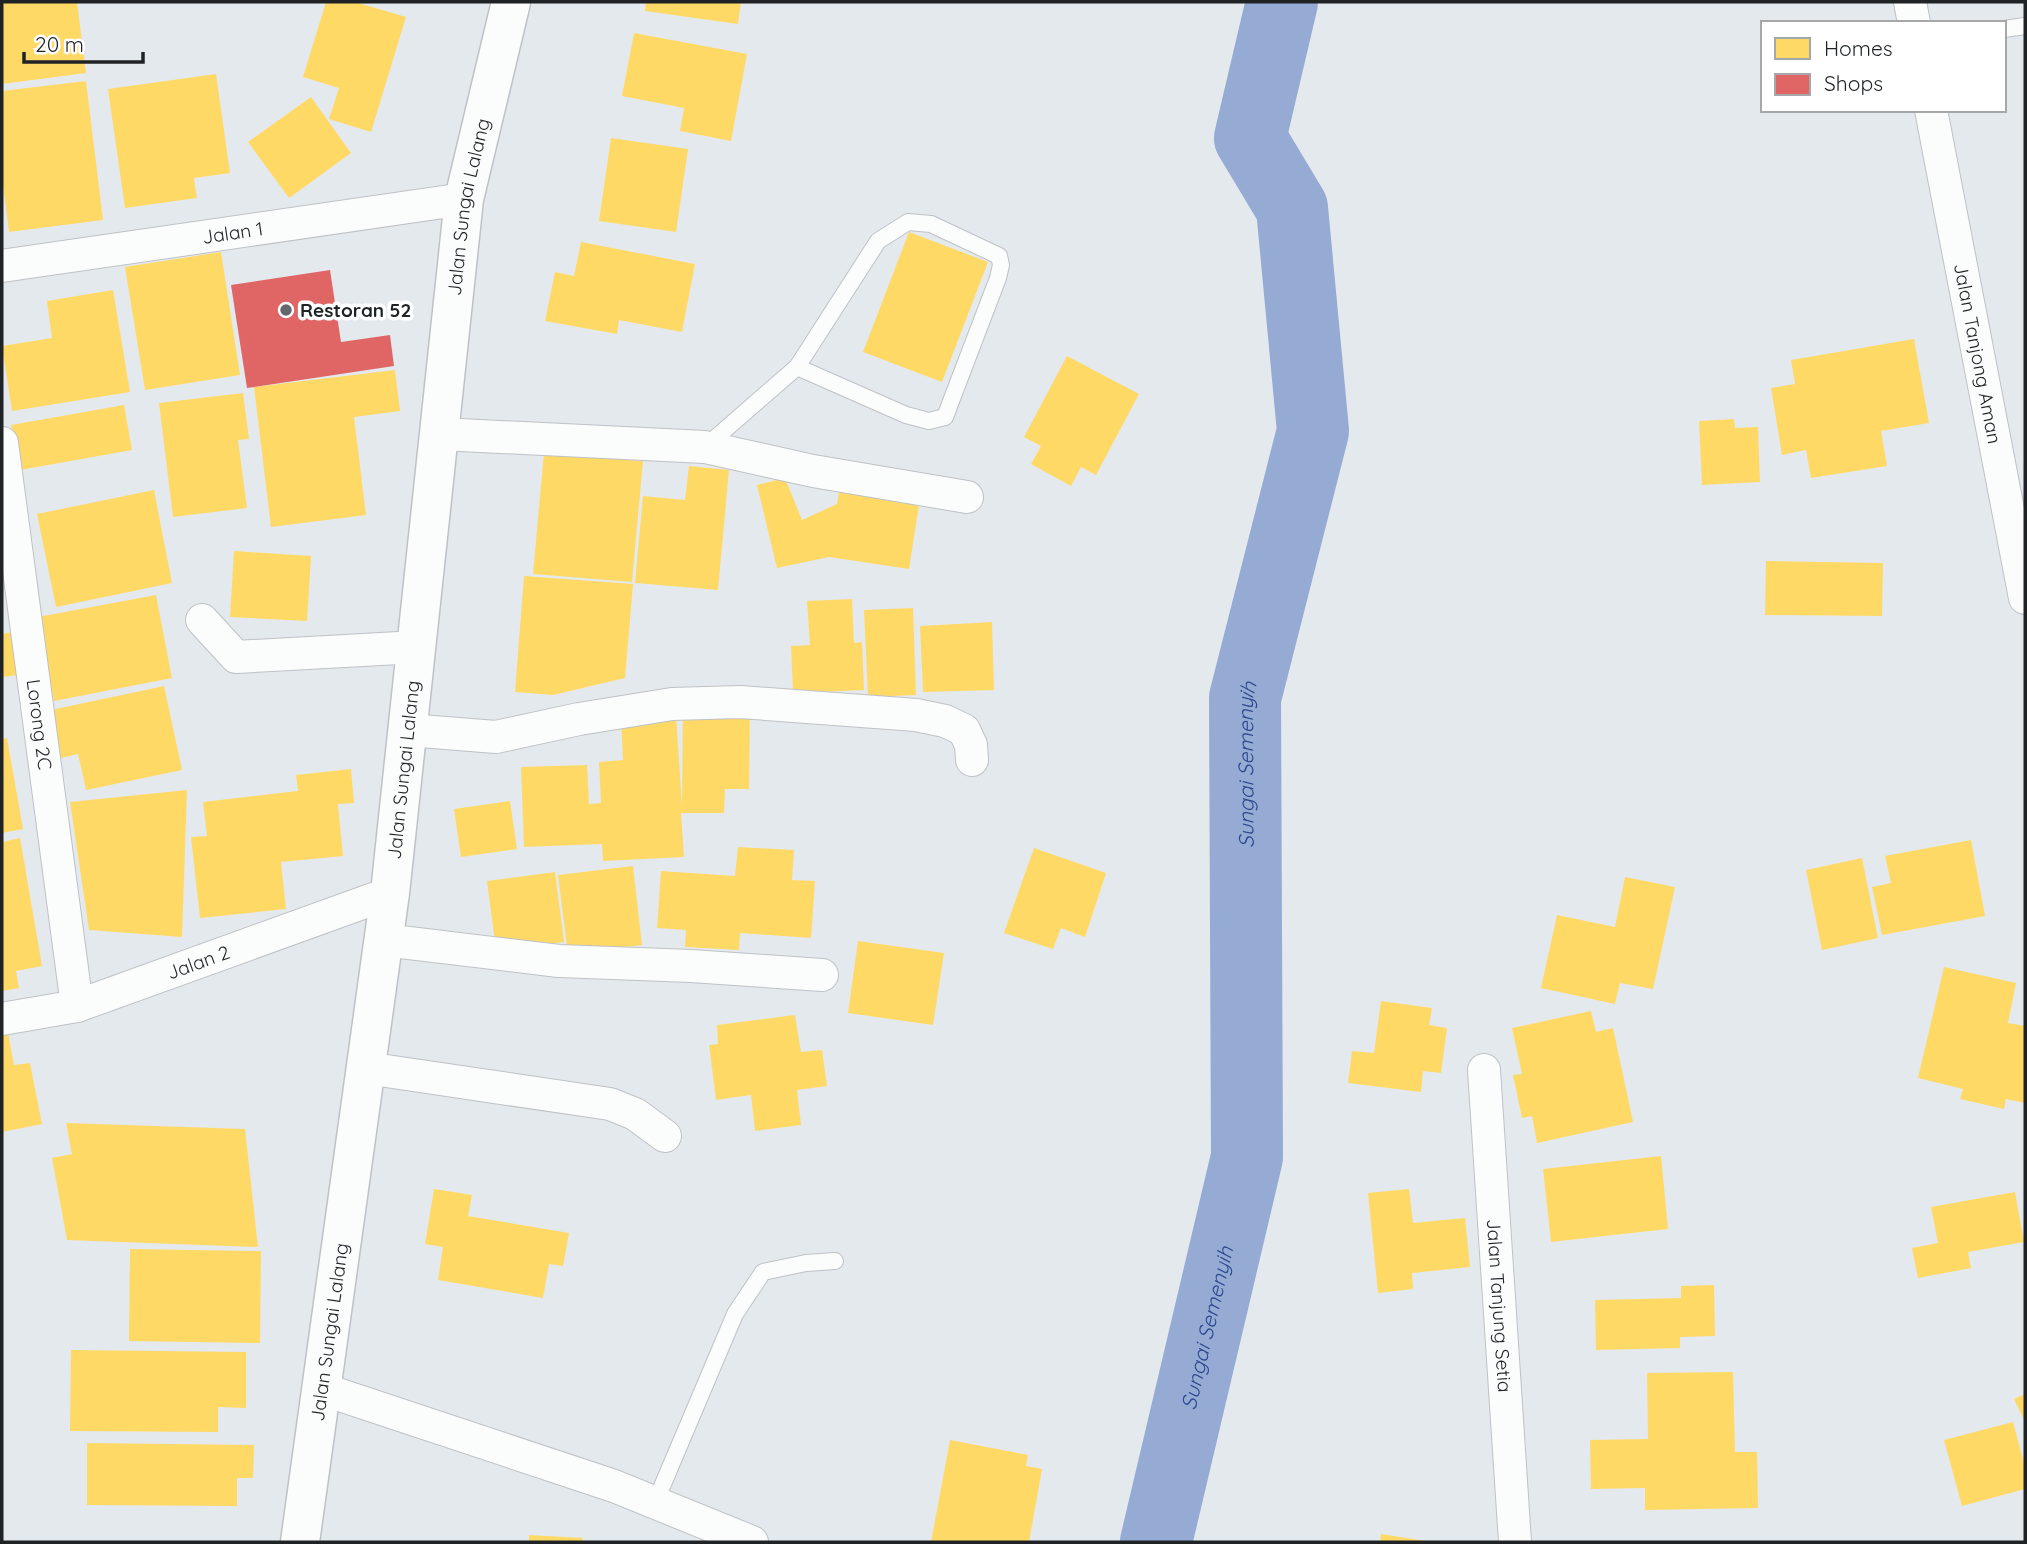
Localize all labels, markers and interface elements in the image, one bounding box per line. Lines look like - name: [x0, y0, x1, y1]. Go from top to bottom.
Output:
- scale bar: [24, 21, 144, 65]
- legend: [1761, 21, 2006, 112]
- text: 20 m: [35, 31, 84, 57]
- text: Homes: [1824, 35, 1893, 61]
- text: Shops: [1824, 70, 1883, 96]
- street label: Jalan Sungai Lalang: [442, 116, 495, 297]
- street label: Jalan 1: [200, 216, 265, 249]
- street label: Jalan Tanjong Aman: [1949, 261, 2007, 446]
- place label: Restoran 52: [300, 298, 411, 322]
- marker: Restoran 52: [278, 302, 294, 318]
- water label: Sungai Semenyih: [1232, 677, 1262, 848]
- street label: Lorong 2C: [22, 678, 57, 771]
- street label: Jalan Sungai Lalang: [382, 679, 425, 861]
- street label: Jalan 2: [164, 940, 233, 985]
- street label: Jalan Tanjung Setia: [1482, 1218, 1517, 1393]
- street label: Jalan Sungai Lalang: [305, 1241, 353, 1423]
- water label: Sungai Semenyih: [1175, 1243, 1239, 1412]

